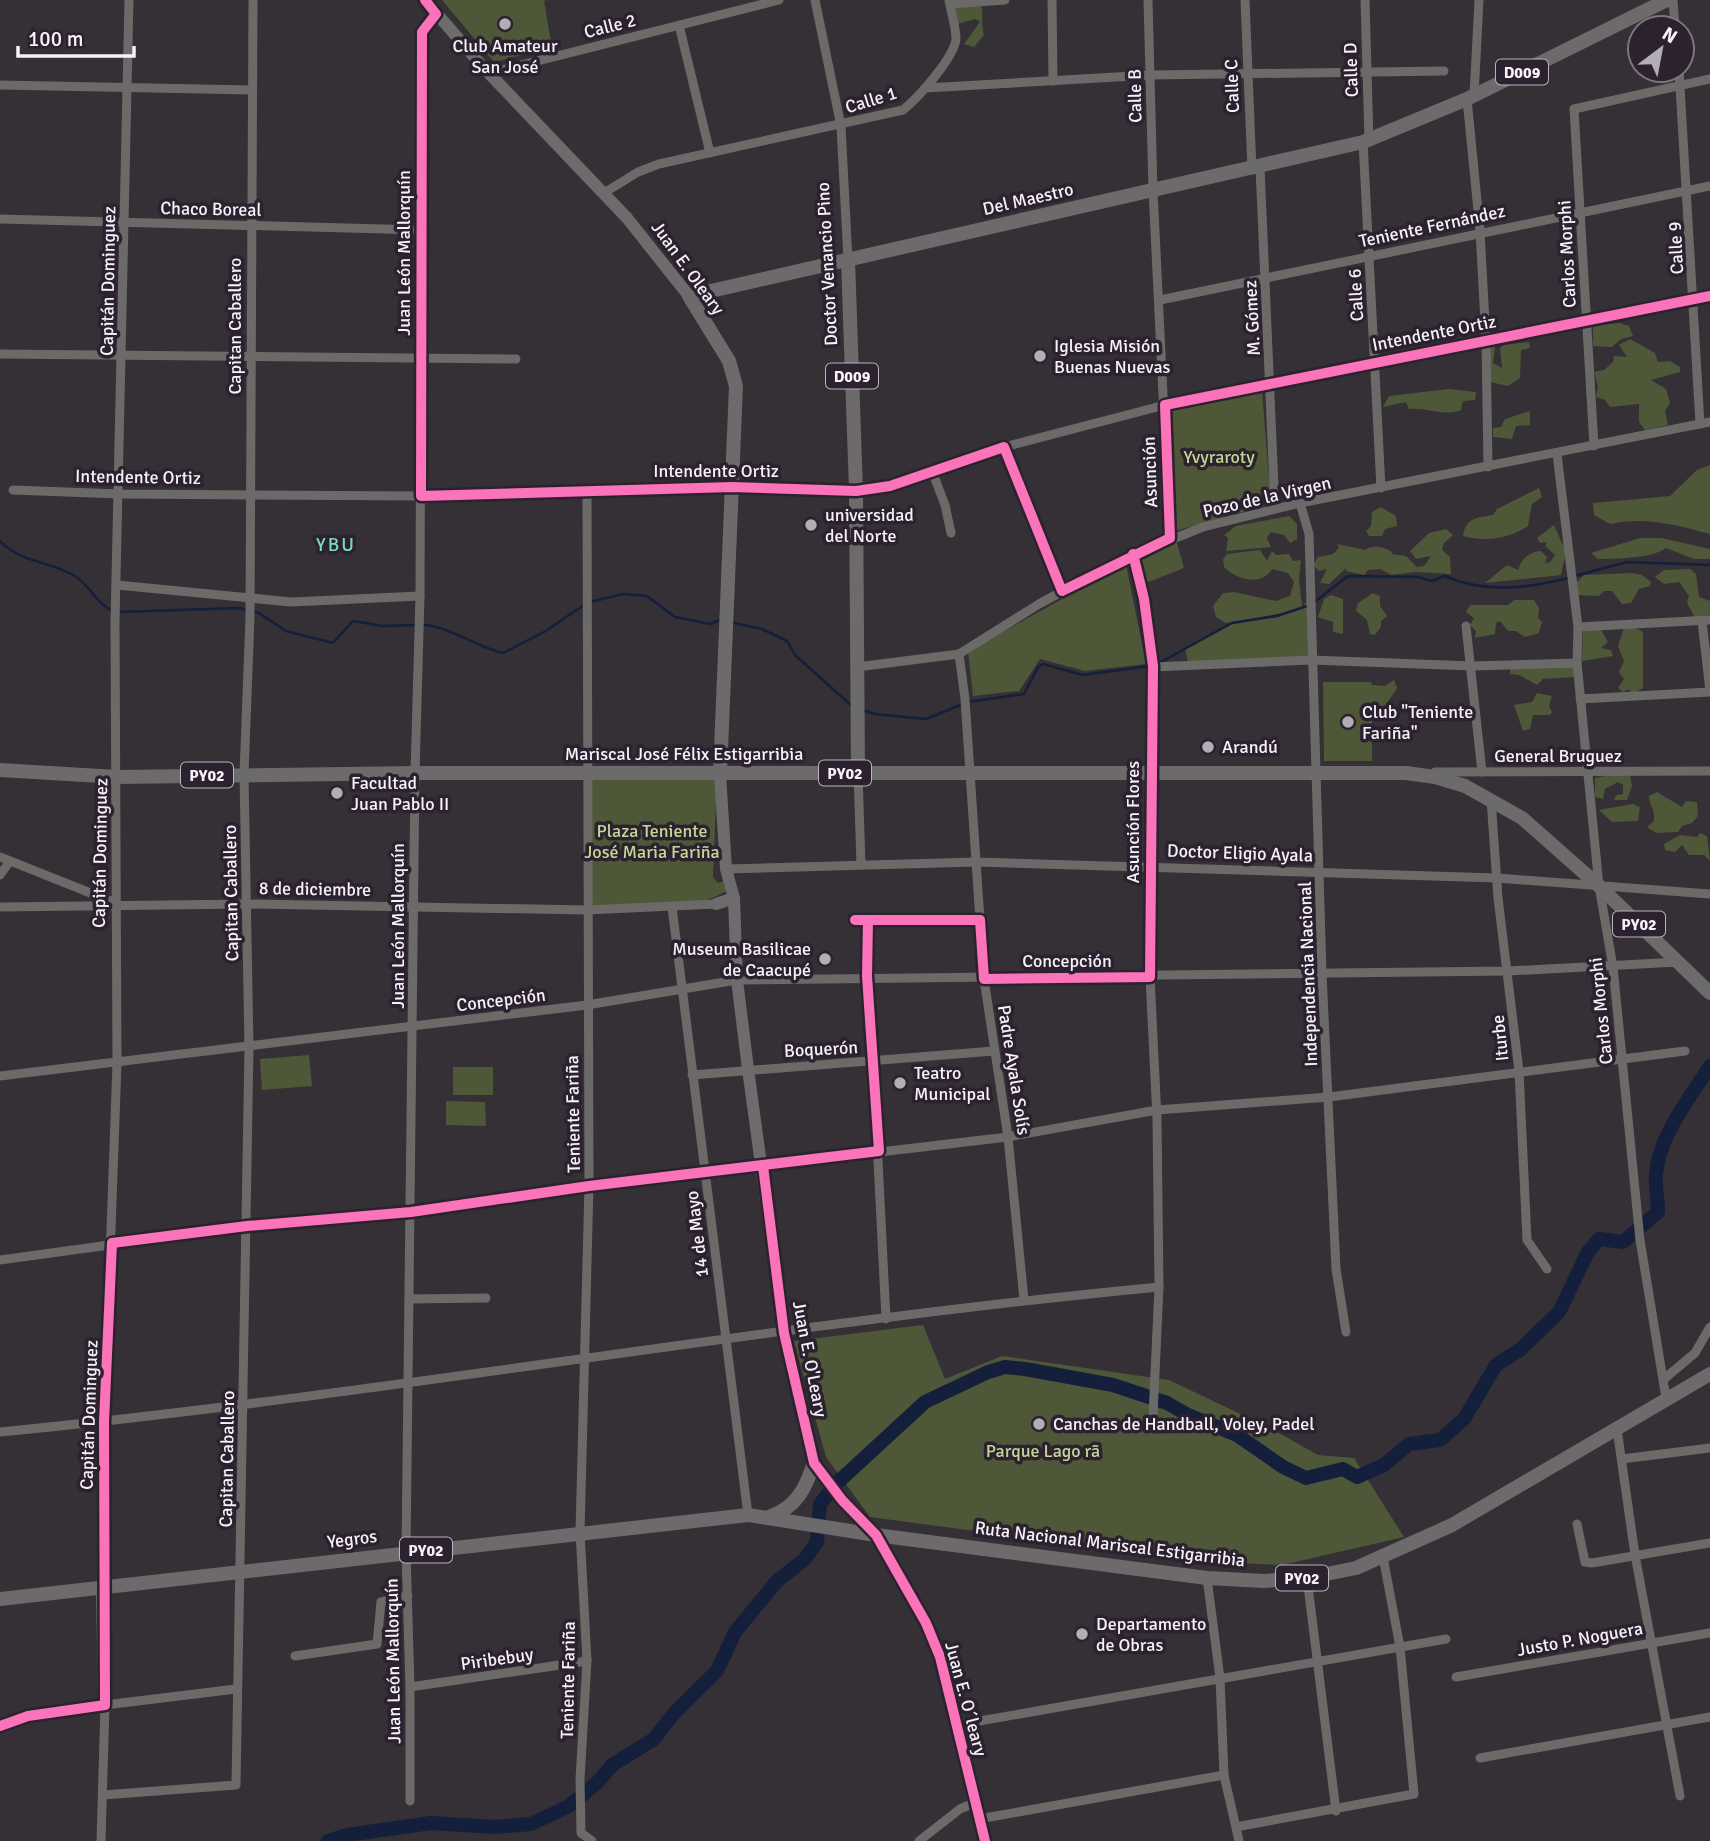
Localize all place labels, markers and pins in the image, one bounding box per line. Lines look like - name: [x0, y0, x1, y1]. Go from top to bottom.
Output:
- marker: Club Amateur San José: [497, 16, 513, 32]
- place label: Club Amateur San José: [452, 35, 558, 78]
- place label: Iglesia Misión Buenas Nuevas: [1054, 335, 1171, 378]
- marker: Iglesia Misión Buenas Nuevas: [1032, 348, 1048, 364]
- place label: universidad del Norte: [825, 504, 914, 547]
- marker: universidad del Norte: [803, 517, 819, 533]
- place label: Club "Teniente Fariña": [1362, 701, 1473, 744]
- marker: Club "Teniente Fariña": [1340, 714, 1356, 730]
- place label: Arandú: [1222, 736, 1278, 758]
- marker: Arandú: [1200, 739, 1216, 755]
- place label: Facultad Juan Pablo II: [351, 772, 449, 815]
- marker: Facultad Juan Pablo II: [329, 785, 345, 801]
- place label: Museum Basilicae de Caacupé: [672, 938, 811, 981]
- marker: Museum Basilicae de Caacupé: [817, 951, 833, 967]
- place label: Teatro Municipal: [914, 1062, 991, 1105]
- marker: Teatro Municipal: [892, 1075, 908, 1091]
- place label: Canchas de Handball, Voley, Padel: [1053, 1413, 1314, 1435]
- marker: Canchas de Handball, Voley, Padel: [1031, 1416, 1047, 1432]
- place label: Departamento de Obras: [1096, 1613, 1206, 1656]
- marker: Departamento de Obras: [1074, 1626, 1090, 1642]

